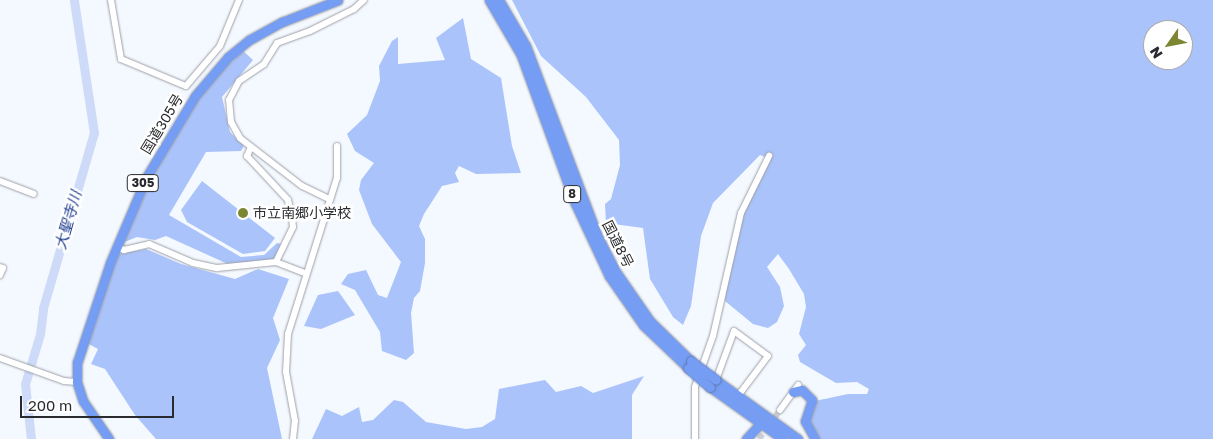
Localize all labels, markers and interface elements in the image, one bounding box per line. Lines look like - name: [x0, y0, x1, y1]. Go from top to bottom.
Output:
- north arrow: [1143, 20, 1193, 70]
- text: N: [1146, 44, 1166, 62]
- street label: 国道305号: [138, 91, 186, 157]
- road number: 305: [127, 174, 159, 192]
- road number: 8: [562, 184, 582, 203]
- water label: 大聖寺川: [51, 189, 85, 251]
- place label: 市立南郷小学校: [253, 205, 351, 221]
- marker: 市立南郷小学校: [237, 207, 249, 219]
- street label: 国道8号: [599, 218, 637, 270]
- scale bar: [22, 386, 176, 418]
- text: 200 m: [28, 396, 72, 414]

